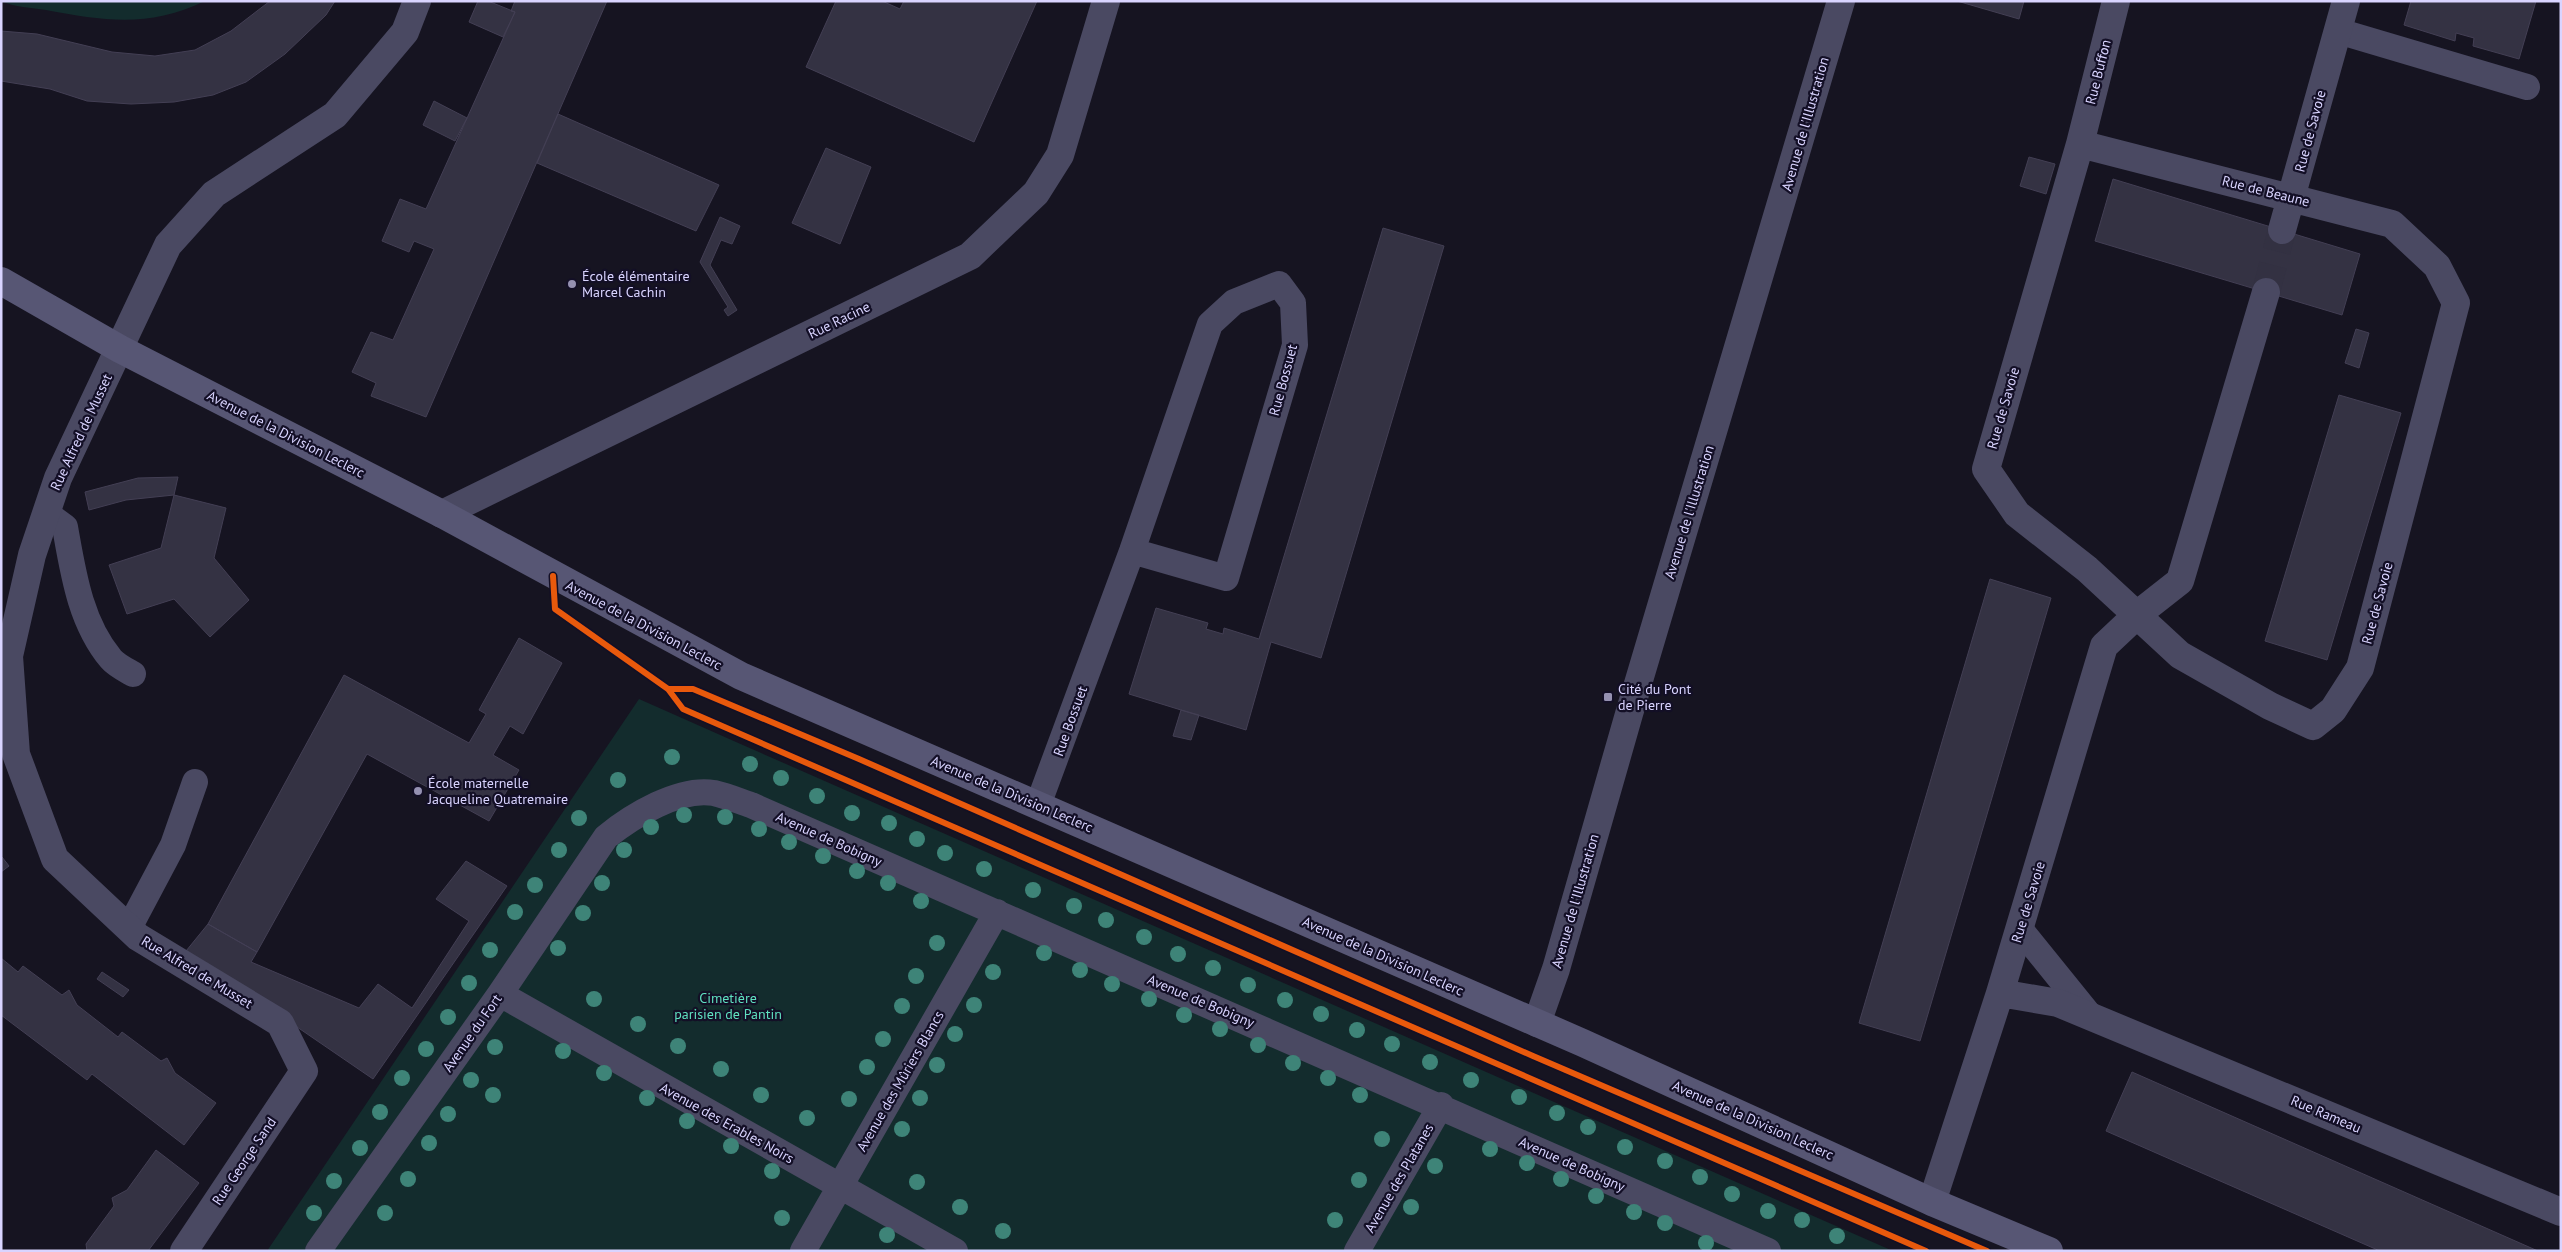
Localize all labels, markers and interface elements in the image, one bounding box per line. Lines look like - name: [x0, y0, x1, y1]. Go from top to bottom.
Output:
- street label: Rue Buffon: [2081, 38, 2115, 106]
- street label: Avenue de l'Illustration: [1777, 55, 1833, 193]
- street label: Rue de Savoie: [2290, 88, 2330, 174]
- street label: Rue de Beaune: [2220, 171, 2312, 211]
- place label: École élémentaire Marcel Cachin: [582, 267, 690, 301]
- marker: École élémentaire Marcel Cachin: [566, 278, 578, 290]
- street label: Rue Racine: [805, 297, 873, 343]
- street label: Rue Bossuet: [1265, 342, 1301, 418]
- street label: Rue de Savoie: [1983, 365, 2023, 451]
- street label: Rue Alfred de Musset: [46, 371, 116, 493]
- street label: Avenue de la Division Leclerc: [204, 386, 368, 482]
- street label: Avenue de l'Illustration: [1660, 443, 1718, 581]
- street label: Rue de Savoie: [2357, 560, 2397, 646]
- street label: Avenue de la Division Leclerc: [563, 576, 725, 674]
- place label: Cité du Pont de Pierre: [1618, 680, 1691, 714]
- street label: Rue Bossuet: [1049, 683, 1091, 759]
- marker: Cité du Pont de Pierre: [1602, 691, 1614, 703]
- street label: Avenue de la Division Leclerc: [928, 752, 1096, 836]
- place label: École maternelle Jacqueline Quatremaire: [427, 774, 568, 808]
- marker: École maternelle Jacqueline Quatremaire: [412, 785, 424, 797]
- street label: Avenue de Bobigny: [773, 807, 885, 871]
- street label: Avenue de l'Illustration: [1547, 832, 1603, 970]
- street label: Rue de Savoie: [2007, 859, 2049, 945]
- street label: Avenue de la Division Leclerc: [1300, 912, 1466, 1000]
- street label: Rue Alfred de Musset: [138, 932, 256, 1012]
- street label: Avenue de Bobigny: [1145, 970, 1258, 1032]
- park label: Cimetière parisien de Pantin: [674, 989, 782, 1023]
- street label: Avenue du Fort: [439, 990, 506, 1075]
- street label: Avenue des Mûriers Blancs: [852, 1007, 948, 1155]
- street label: Avenue de la Division Leclerc: [1670, 1076, 1836, 1164]
- street label: Avenue des Erables Noirs: [657, 1079, 797, 1167]
- street label: Rue Rameau: [2288, 1091, 2364, 1137]
- street label: Rue George Sand: [208, 1114, 280, 1208]
- street label: Avenue des Platanes: [1360, 1120, 1438, 1236]
- street label: Avenue de Bobigny: [1516, 1132, 1628, 1196]

